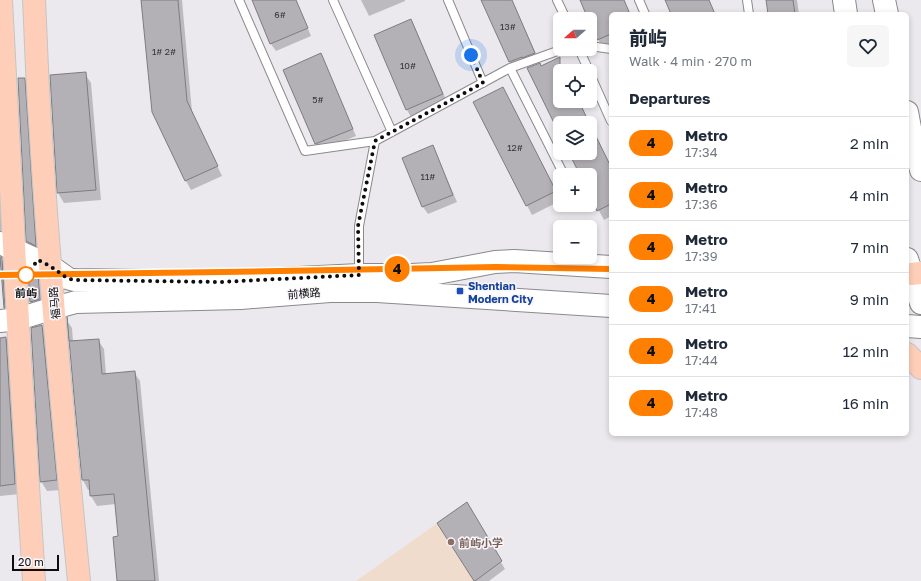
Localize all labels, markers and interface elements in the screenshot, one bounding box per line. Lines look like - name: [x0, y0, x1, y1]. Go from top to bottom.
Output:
- house number: 6#: [274, 9, 286, 20]
- north arrow: [553, 12, 597, 56]
- map controls: [553, 12, 597, 264]
- house number: 13#: [500, 21, 516, 32]
- button: heart: [847, 25, 889, 67]
- text: 前屿: [629, 26, 667, 49]
- your location: [461, 45, 481, 65]
- house number: 1# 2#: [152, 46, 176, 57]
- text: Walk · 4 min · 270 m: [629, 53, 752, 69]
- house number: 10#: [400, 60, 416, 71]
- button: locate: [553, 64, 597, 108]
- text: Departures: [629, 89, 710, 107]
- house number: 5#: [312, 94, 324, 105]
- button: layers: [553, 116, 597, 160]
- text: Metro: [685, 126, 728, 144]
- text: 4: [647, 134, 655, 151]
- text: 2 min: [850, 134, 889, 152]
- house number: 12#: [507, 142, 523, 153]
- text: 17:34: [685, 144, 718, 160]
- button: +: [553, 168, 597, 212]
- house number: 11#: [421, 171, 435, 182]
- text: Metro: [685, 178, 728, 196]
- text: 4: [647, 186, 655, 203]
- text: 4 min: [850, 186, 889, 204]
- text: 17:36: [685, 196, 718, 212]
- button: −: [553, 220, 597, 264]
- text: Metro: [685, 230, 728, 248]
- text: 4: [647, 238, 655, 255]
- text: 7 min: [851, 238, 889, 256]
- text: 17:39: [685, 248, 718, 264]
- line badge: 4: [384, 256, 410, 282]
- text: 4: [393, 260, 401, 277]
- marker: 前屿: [17, 266, 35, 284]
- place label: Shentian Modern City: [468, 279, 534, 305]
- text: Metro: [685, 282, 728, 300]
- street label: 前横路: [287, 285, 321, 301]
- place label: 前屿: [15, 286, 37, 299]
- street label: 福马路: [46, 286, 62, 320]
- marker: Shentian Modern City: [455, 286, 465, 296]
- text: 4: [647, 290, 655, 307]
- text: 9 min: [850, 290, 889, 308]
- text: 17:41: [685, 300, 716, 316]
- text: Metro: [685, 334, 728, 352]
- text: 4: [647, 342, 655, 359]
- text: 12 min: [843, 342, 889, 360]
- text: 17:44: [685, 352, 718, 368]
- text: Metro: [685, 386, 728, 404]
- text: 4: [647, 394, 655, 411]
- text: 16 min: [842, 394, 889, 412]
- text: 17:48: [685, 404, 718, 420]
- place label: 前屿小学: [459, 536, 503, 549]
- marker: 前屿小学: [446, 537, 456, 547]
- scale bar: [12, 553, 59, 572]
- text: 20 m: [18, 555, 44, 568]

